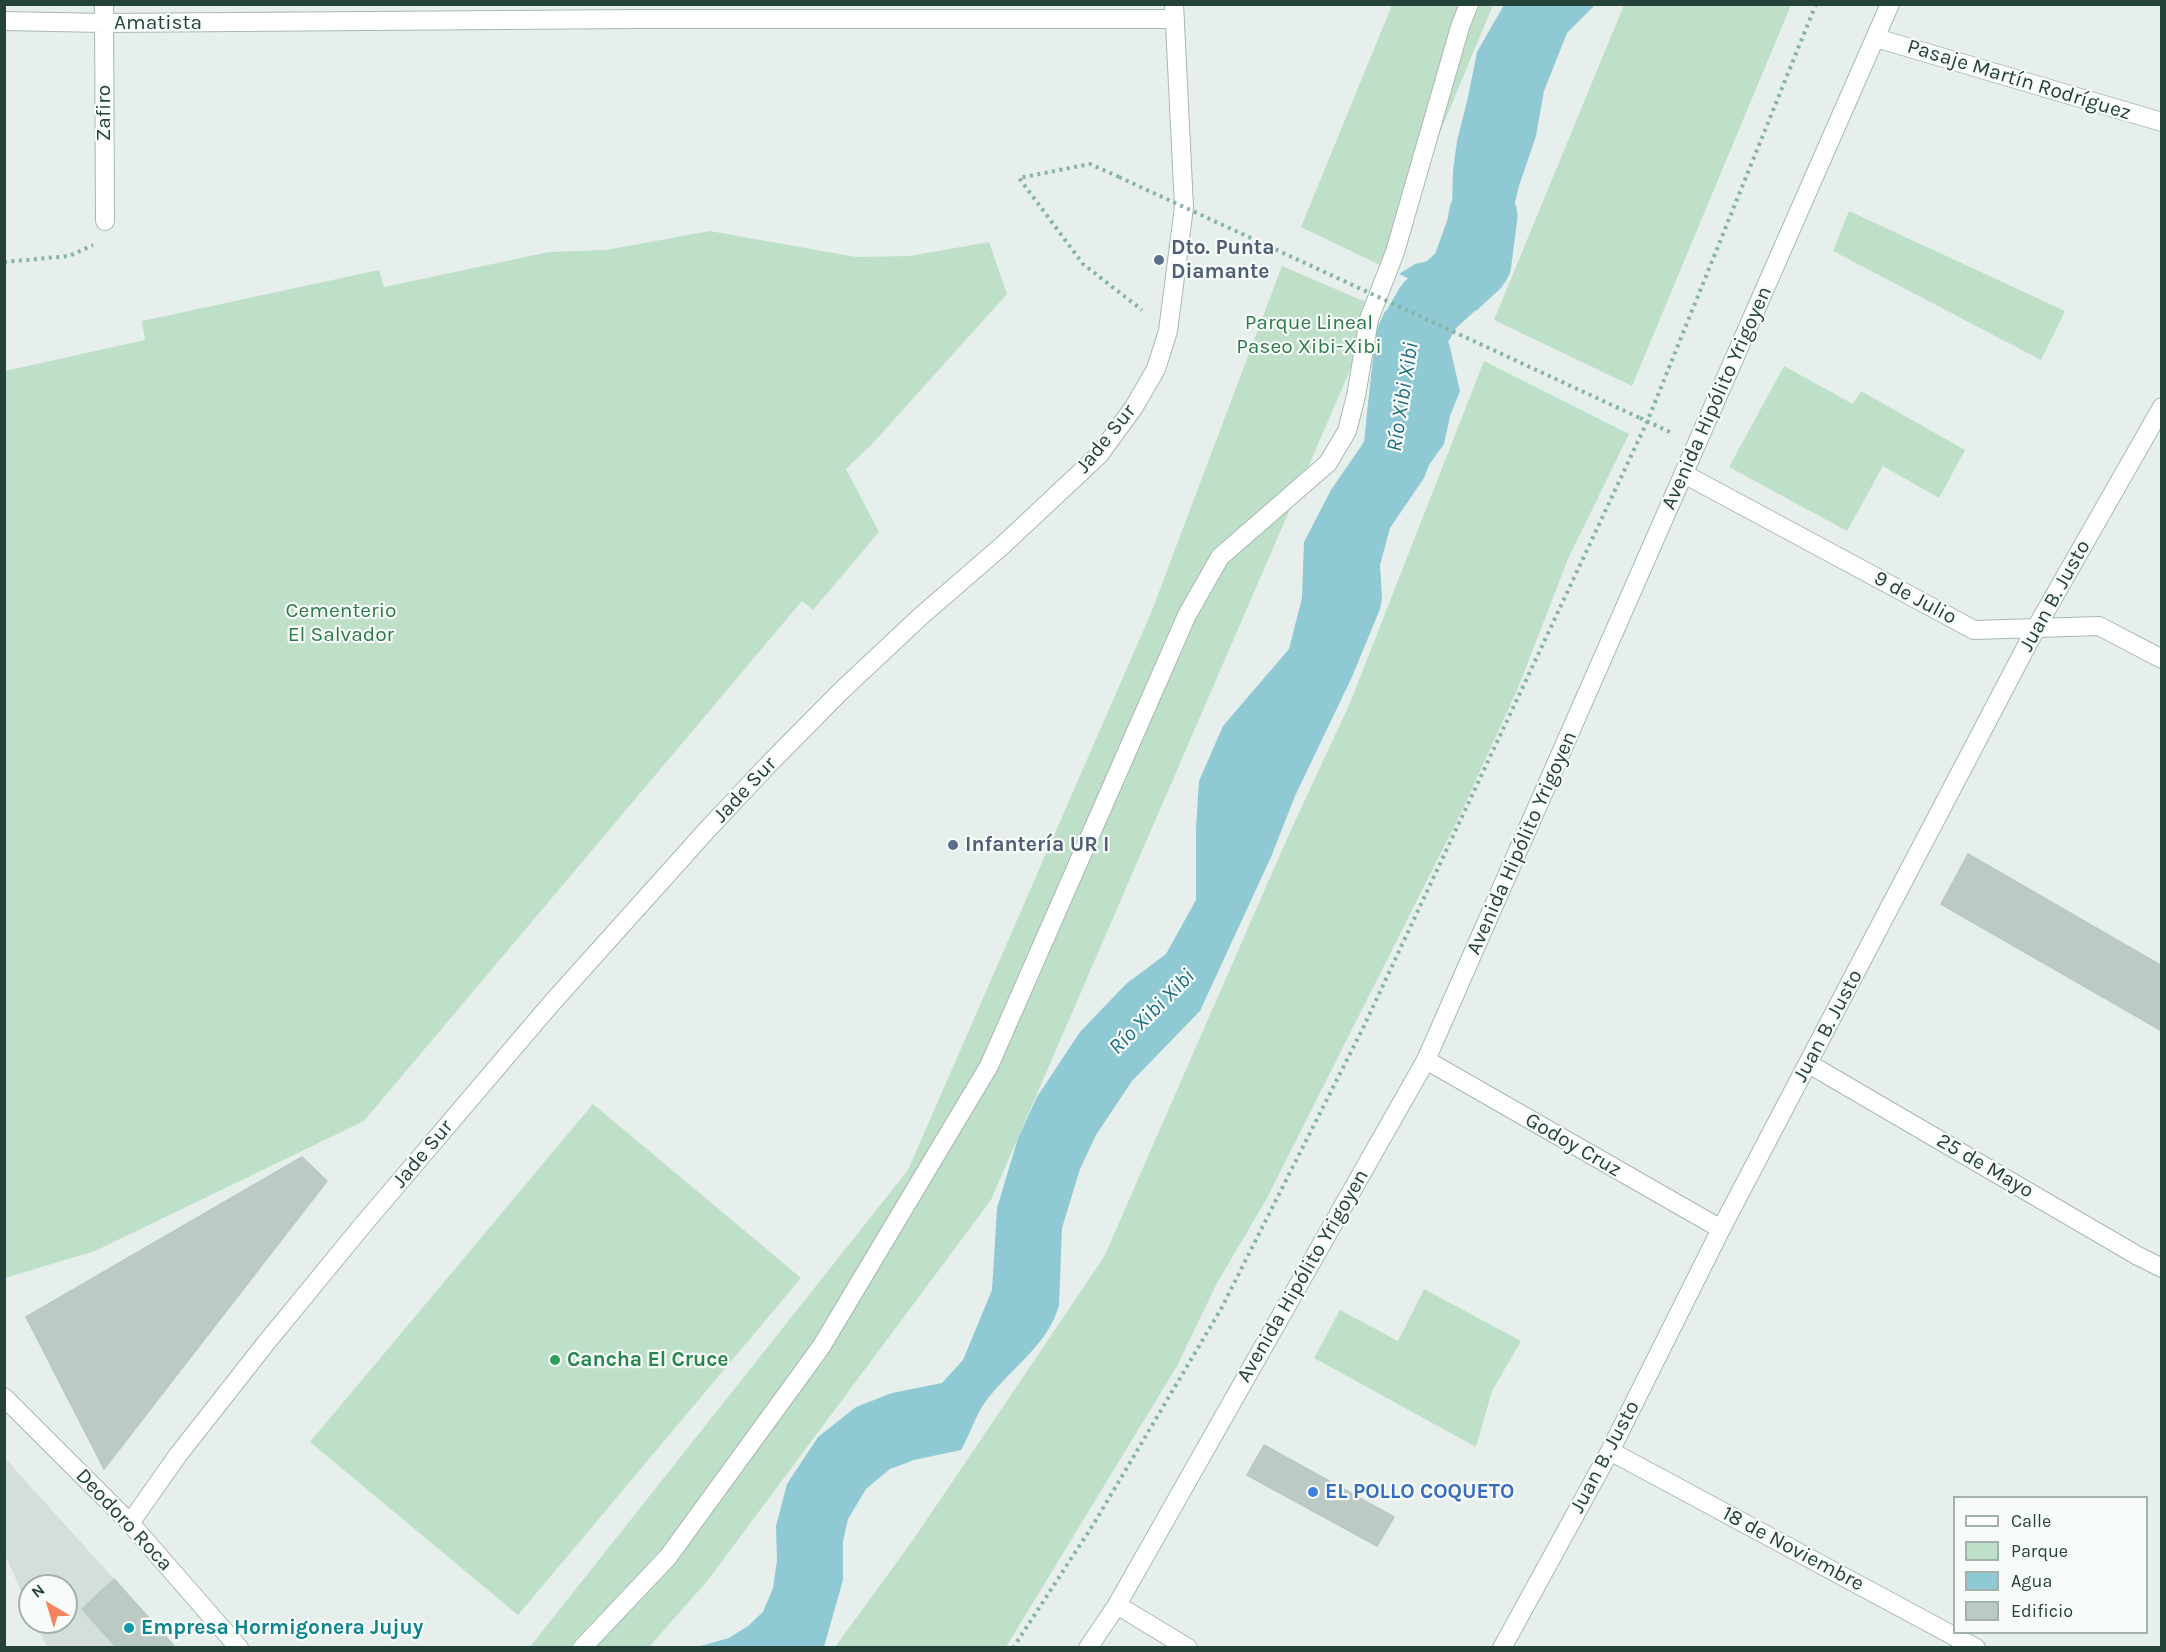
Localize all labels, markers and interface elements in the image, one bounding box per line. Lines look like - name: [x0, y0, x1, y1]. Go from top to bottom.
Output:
- street label: Amatista: [114, 10, 202, 36]
- street label: Pasaje Martín Rodríguez: [1904, 34, 2134, 126]
- street label: Zafiro: [91, 85, 117, 141]
- place label: Dto. Punta Diamante: [1171, 235, 1274, 285]
- marker: Dto. Punta Diamante: [1152, 253, 1166, 267]
- street label: Avenida Hipólito Yrigoyen: [1656, 282, 1778, 514]
- park label: Parque Lineal Paseo Xibi-Xibi: [1236, 310, 1382, 360]
- water label: Río Xibi Xibi: [1381, 340, 1425, 454]
- street label: Jade Sur: [1071, 399, 1141, 479]
- street label: Juan B. Justo: [2014, 536, 2096, 656]
- street label: 9 de Julio: [1869, 566, 1961, 630]
- park label: Cementerio El Salvador: [286, 598, 396, 648]
- street label: Avenida Hipólito Yrigoyen: [1461, 727, 1583, 959]
- street label: Jade Sur: [708, 752, 782, 828]
- place label: Infantería UR I: [965, 832, 1109, 858]
- marker: Infantería UR I: [946, 838, 960, 852]
- water label: Río Xibi Xibi: [1104, 964, 1200, 1060]
- street label: Juan B. Justo: [1788, 965, 1868, 1087]
- street label: Godoy Cruz: [1520, 1107, 1626, 1183]
- street label: Jade Sur: [387, 1115, 459, 1193]
- street label: 25 de Mayo: [1932, 1128, 2038, 1204]
- street label: Avenida Hipólito Yrigoyen: [1232, 1165, 1374, 1387]
- place label: Cancha El Cruce: [567, 1347, 728, 1373]
- marker: Cancha El Cruce: [548, 1353, 562, 1367]
- street label: Juan B. Justo: [1565, 1396, 1645, 1518]
- street label: Deodoro Roca: [70, 1464, 178, 1576]
- place label: EL POLLO COQUETO: [1325, 1479, 1514, 1505]
- marker: EL POLLO COQUETO: [1306, 1485, 1320, 1499]
- legend: [1953, 1496, 2148, 1634]
- street label: 18 de Noviembre: [1718, 1501, 1868, 1597]
- text: Calle: [2011, 1510, 2051, 1532]
- text: Parque: [2011, 1540, 2068, 1562]
- text: Agua: [2011, 1570, 2052, 1592]
- north arrow: [18, 1574, 78, 1634]
- text: N: [27, 1580, 48, 1602]
- text: Edificio: [2011, 1600, 2073, 1622]
- place label: Empresa Hormigonera Jujuy: [141, 1615, 423, 1641]
- marker: Empresa Hormigonera Jujuy: [122, 1621, 136, 1635]

